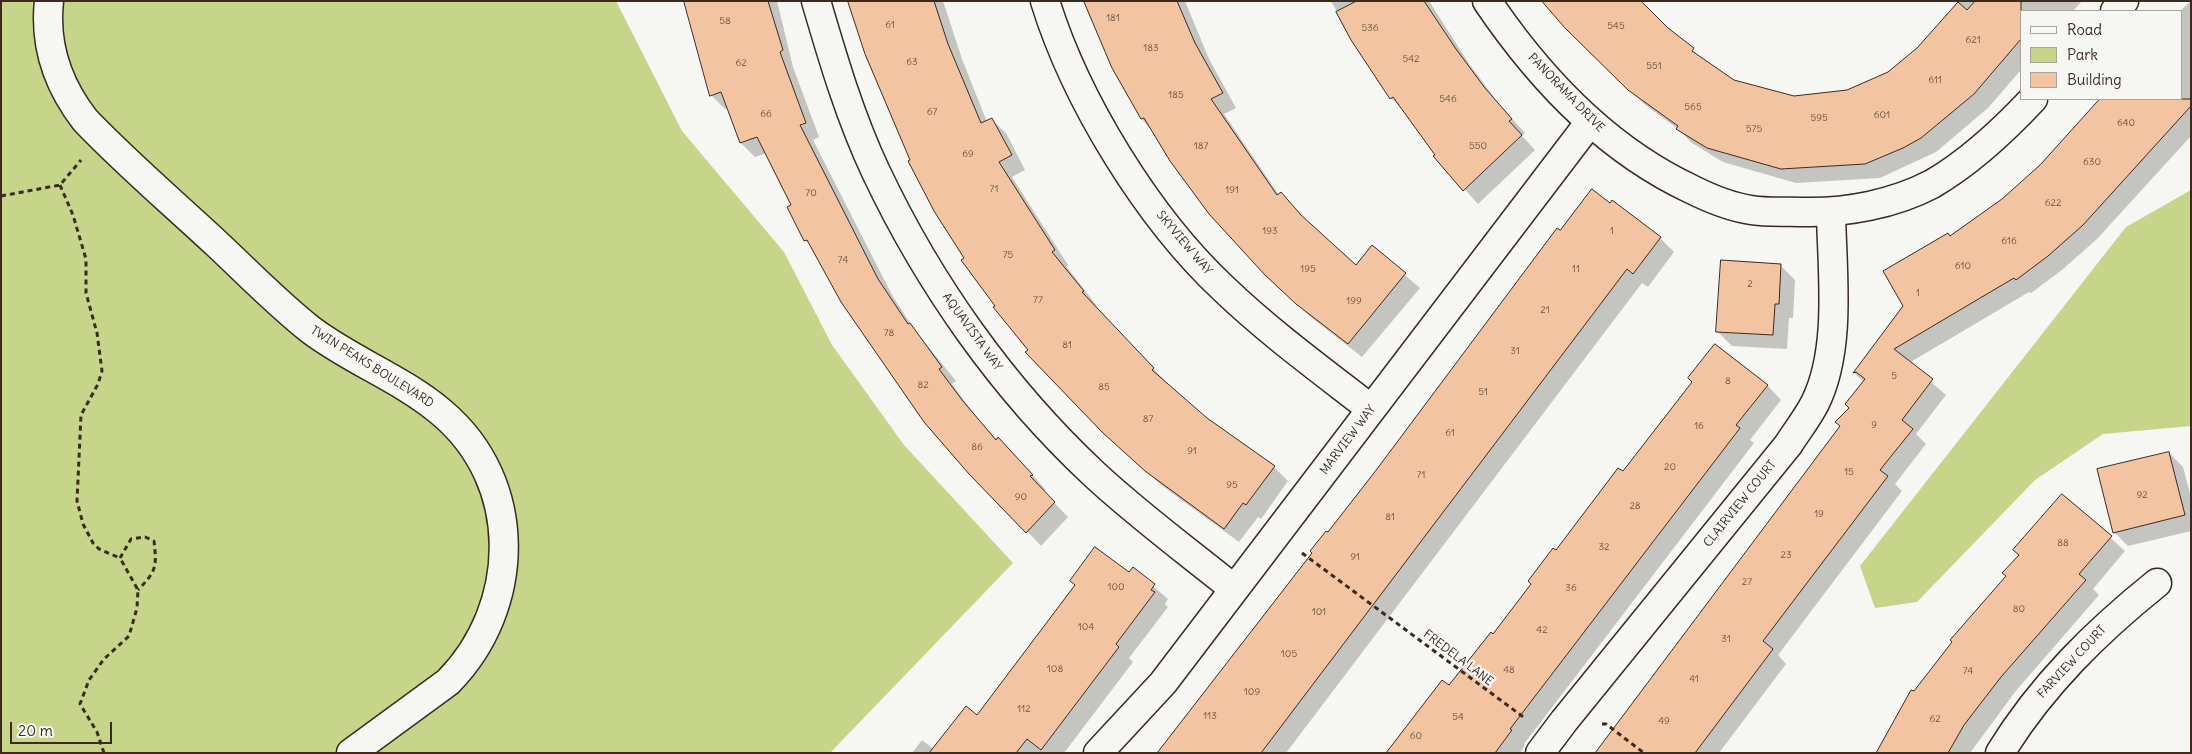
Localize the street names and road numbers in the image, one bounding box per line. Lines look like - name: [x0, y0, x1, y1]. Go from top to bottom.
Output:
- street label: PANORAMA DRIVE: [1525, 51, 1607, 135]
- street label: SKYVIEW WAY: [1153, 208, 1215, 278]
- street label: AQUAVISTA WAY: [939, 290, 1005, 374]
- street label: TWIN PEAKS BOULEVARD: [308, 323, 436, 411]
- street label: MARVIEW WAY: [1317, 402, 1379, 478]
- street label: CLAIRVIEW COURT: [1701, 458, 1779, 550]
- street label: FARVIEW COURT: [2035, 623, 2109, 701]
- street label: FREDELA LANE: [1420, 627, 1496, 689]

